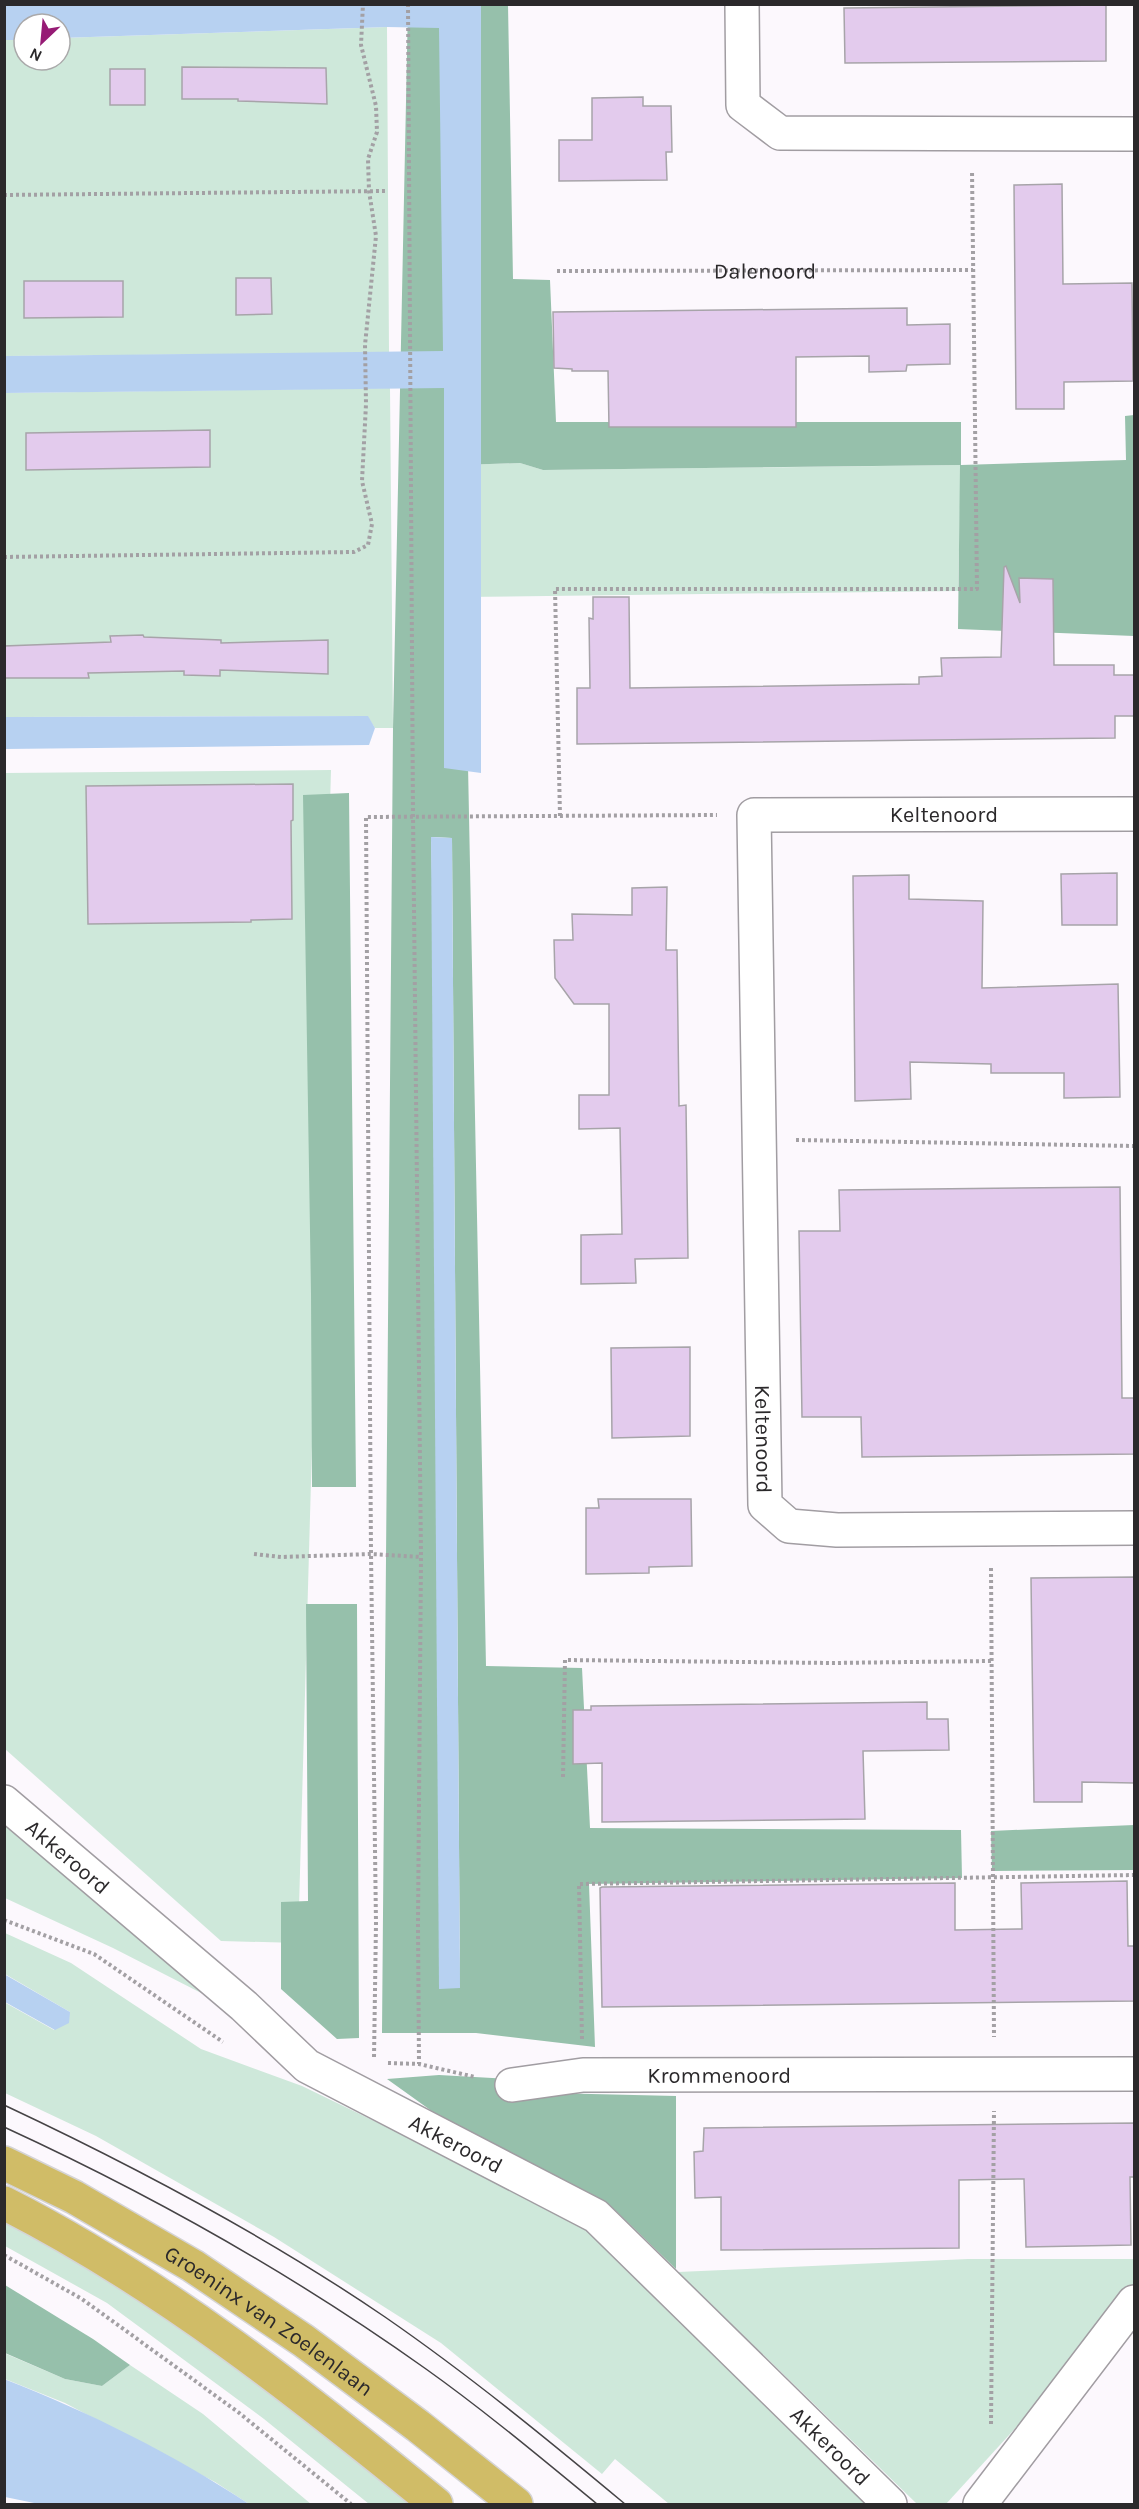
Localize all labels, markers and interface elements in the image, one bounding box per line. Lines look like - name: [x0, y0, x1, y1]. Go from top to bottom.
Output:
- north arrow: [12, 12, 72, 72]
- text: N: [26, 44, 45, 66]
- street label: Dalenoord: [714, 258, 816, 285]
- street label: Keltenoord: [890, 802, 998, 828]
- street label: Keltenoord: [749, 1384, 777, 1494]
- street label: Akkeroord: [20, 1814, 115, 1900]
- street label: Krommenoord: [647, 2063, 791, 2089]
- street label: Akkeroord: [405, 2109, 507, 2179]
- street label: Groeninx van Zoelenlaan: [160, 2240, 378, 2402]
- street label: Akkeroord: [784, 2402, 875, 2491]

